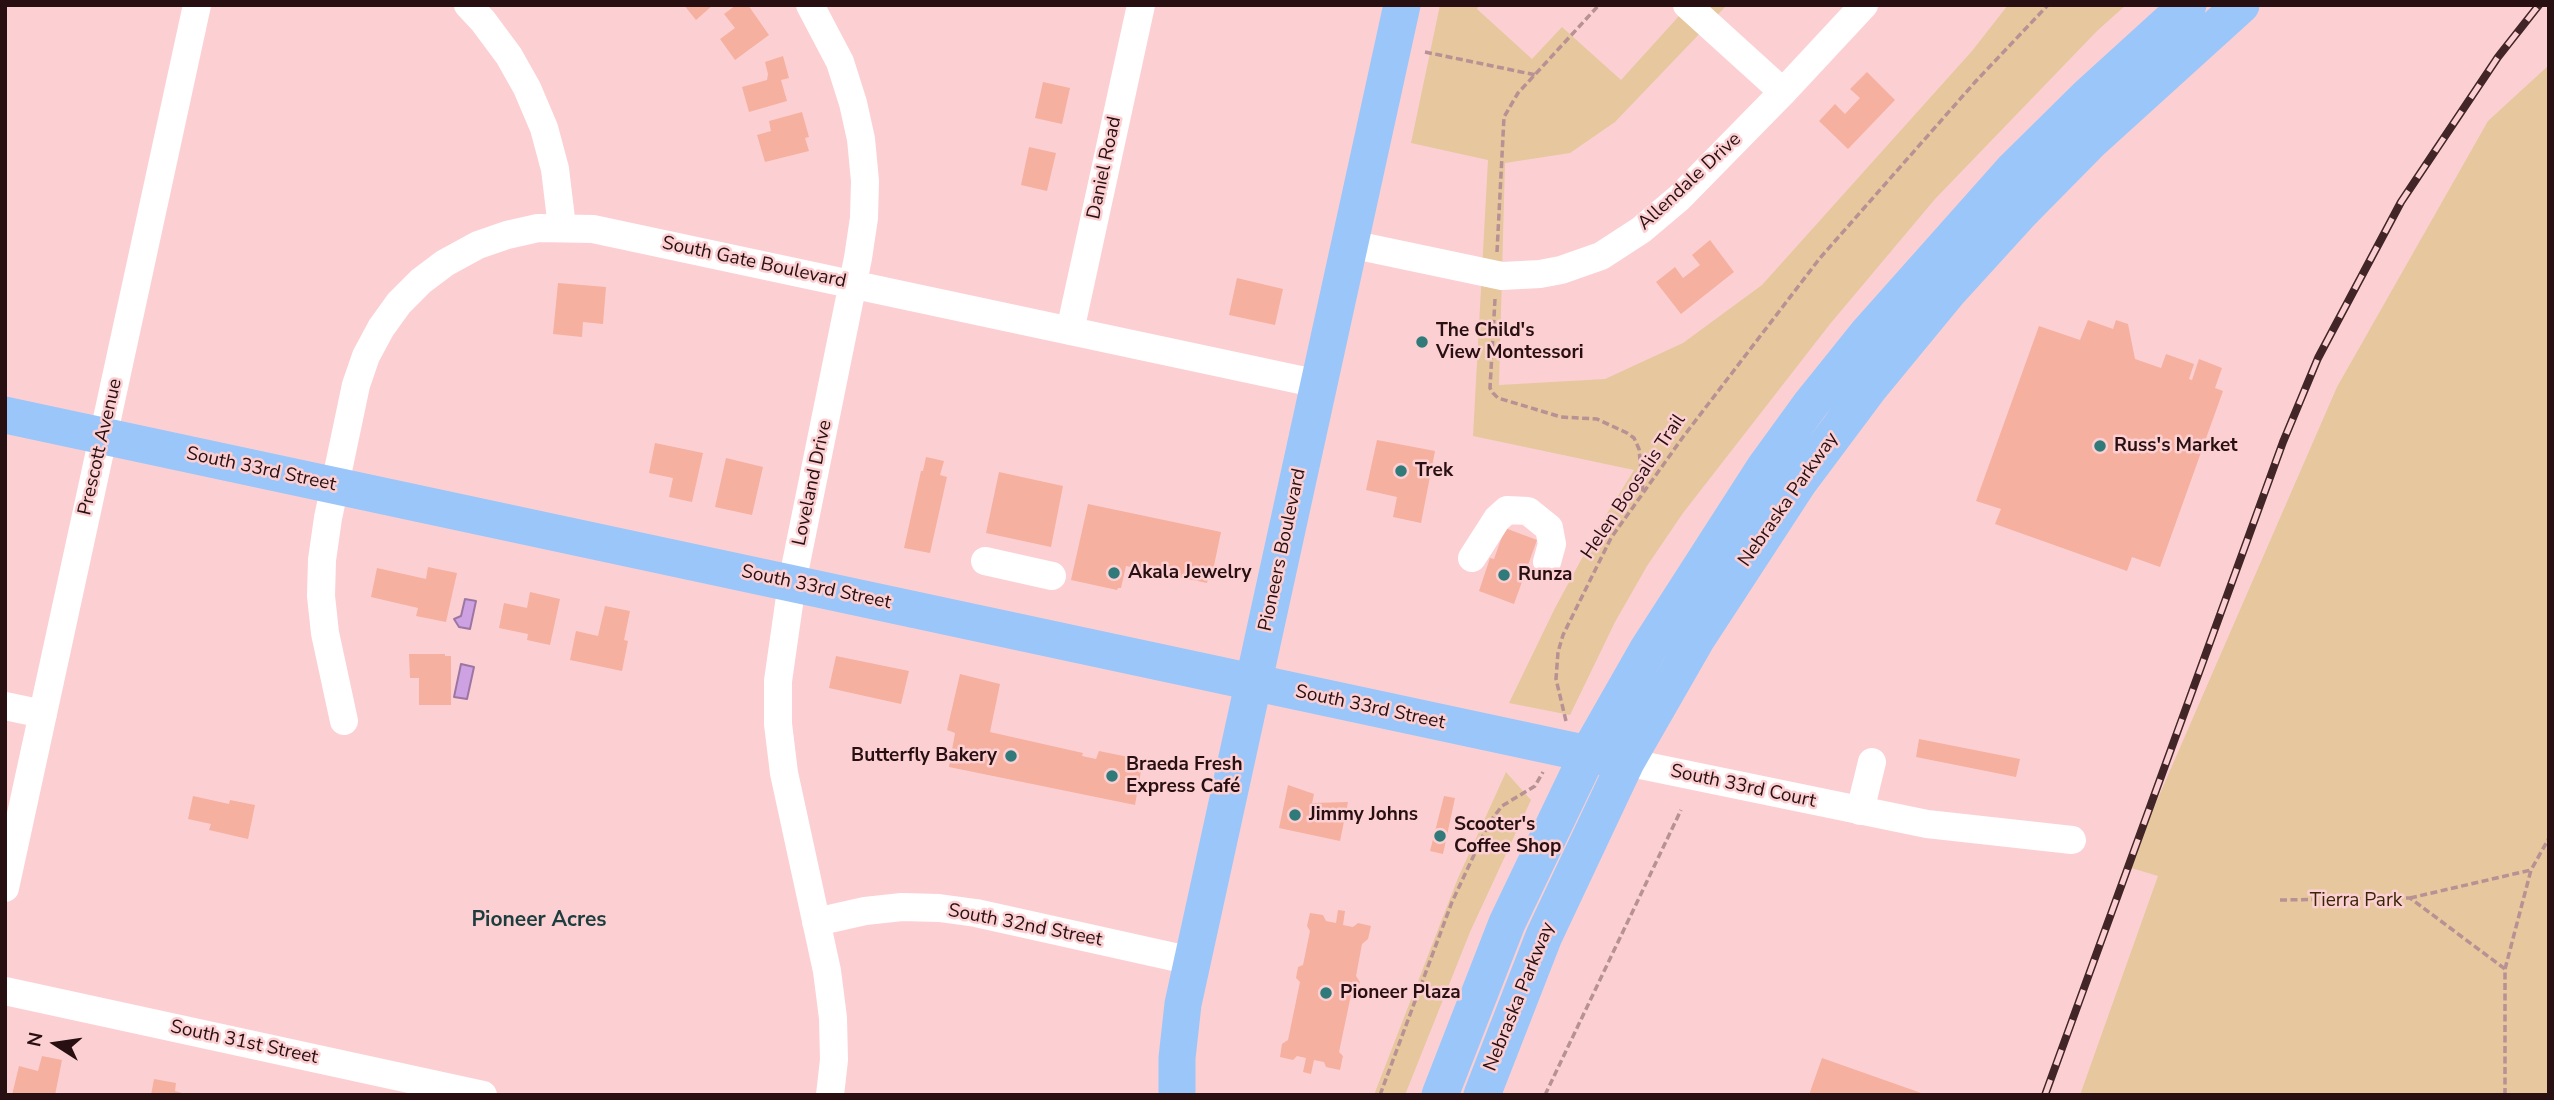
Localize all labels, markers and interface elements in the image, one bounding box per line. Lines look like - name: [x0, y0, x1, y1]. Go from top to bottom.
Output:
- street label: Daniel Road: [1083, 115, 1127, 221]
- street label: Allendale Drive: [1634, 128, 1746, 236]
- street label: South Gate Boulevard: [660, 232, 848, 294]
- place label: The Child's View Montessori: [1436, 320, 1584, 364]
- marker: The Child's View Montessori: [1414, 334, 1430, 350]
- street label: Prescott Avenue: [74, 377, 128, 517]
- street label: Helen Boosalis Trail: [1577, 410, 1691, 564]
- street label: Loveland Drive: [789, 418, 837, 548]
- street label: Nebraska Parkway: [1734, 428, 1844, 572]
- place label: Russ's Market: [2114, 435, 2237, 457]
- marker: Russ's Market: [2092, 438, 2108, 454]
- street label: South 33rd Street: [184, 443, 338, 497]
- place label: Trek: [1415, 460, 1453, 482]
- marker: Trek: [1393, 463, 1409, 479]
- street label: Pioneers Boulevard: [1255, 467, 1311, 633]
- street label: South 33rd Street: [739, 561, 893, 615]
- place label: Akala Jewelry: [1128, 562, 1251, 584]
- place label: Runza: [1518, 564, 1572, 586]
- marker: Akala Jewelry: [1106, 565, 1122, 581]
- marker: Runza: [1496, 567, 1512, 583]
- street label: South 33rd Street: [1293, 681, 1447, 735]
- place label: Butterfly Bakery: [851, 745, 997, 767]
- marker: Butterfly Bakery: [1003, 748, 1019, 764]
- place label: Braeda Fresh Express Café: [1126, 754, 1243, 798]
- street label: South 33rd Court: [1668, 760, 1818, 814]
- marker: Braeda Fresh Express Café: [1104, 768, 1120, 784]
- place label: Jimmy Johns: [1309, 804, 1418, 826]
- marker: Jimmy Johns: [1287, 807, 1303, 823]
- place label: Scooter's Coffee Shop: [1454, 814, 1561, 858]
- marker: Scooter's Coffee Shop: [1432, 828, 1448, 844]
- park label: Tierra Park: [2310, 890, 2402, 912]
- street label: South 32nd Street: [946, 900, 1104, 952]
- district label: Pioneer Acres: [471, 908, 607, 934]
- street label: Nebraska Parkway: [1480, 919, 1560, 1075]
- place label: Pioneer Plaza: [1340, 982, 1461, 1004]
- marker: Pioneer Plaza: [1318, 985, 1334, 1001]
- north arrow: [21, 1009, 91, 1079]
- street label: South 31st Street: [168, 1016, 320, 1070]
- text: N: [21, 1030, 50, 1049]

